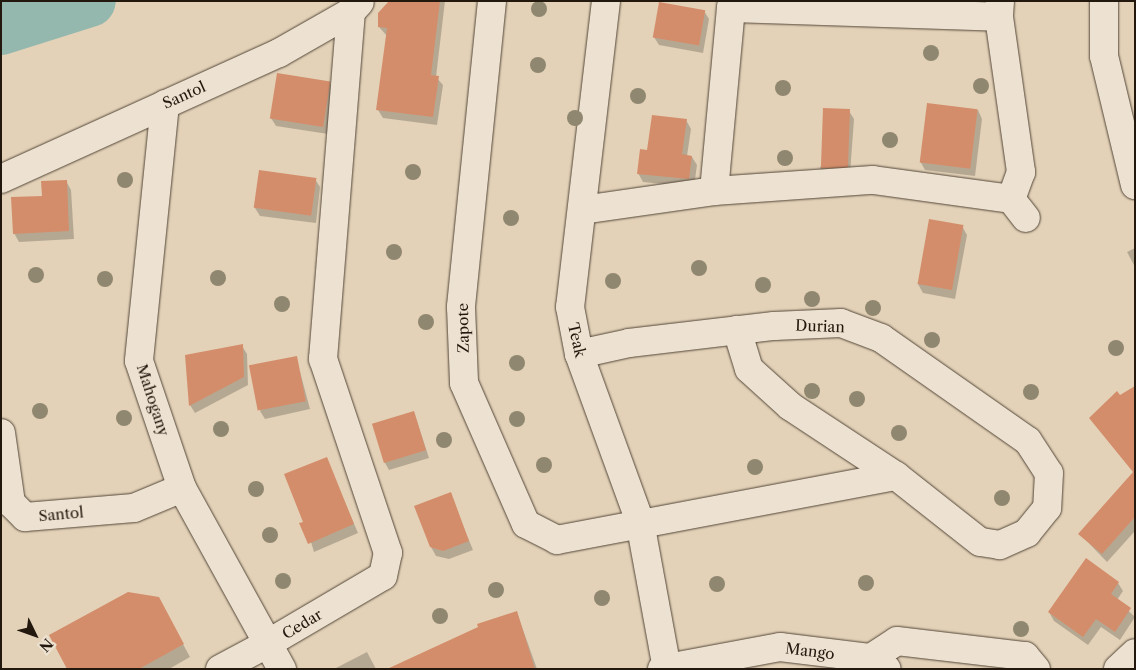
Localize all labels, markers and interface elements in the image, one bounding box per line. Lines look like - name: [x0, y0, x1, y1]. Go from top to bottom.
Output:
- street label: Santol: [160, 78, 208, 112]
- street label: Zapote: [454, 303, 472, 353]
- street label: Durian: [795, 316, 845, 336]
- street label: Teak: [564, 321, 590, 359]
- street label: Mahogany: [133, 362, 173, 438]
- street label: Santol: [38, 503, 84, 525]
- street label: Cedar: [279, 605, 325, 643]
- north arrow: [10, 610, 60, 660]
- text: N: [35, 634, 57, 656]
- street label: Mango: [784, 639, 836, 663]

